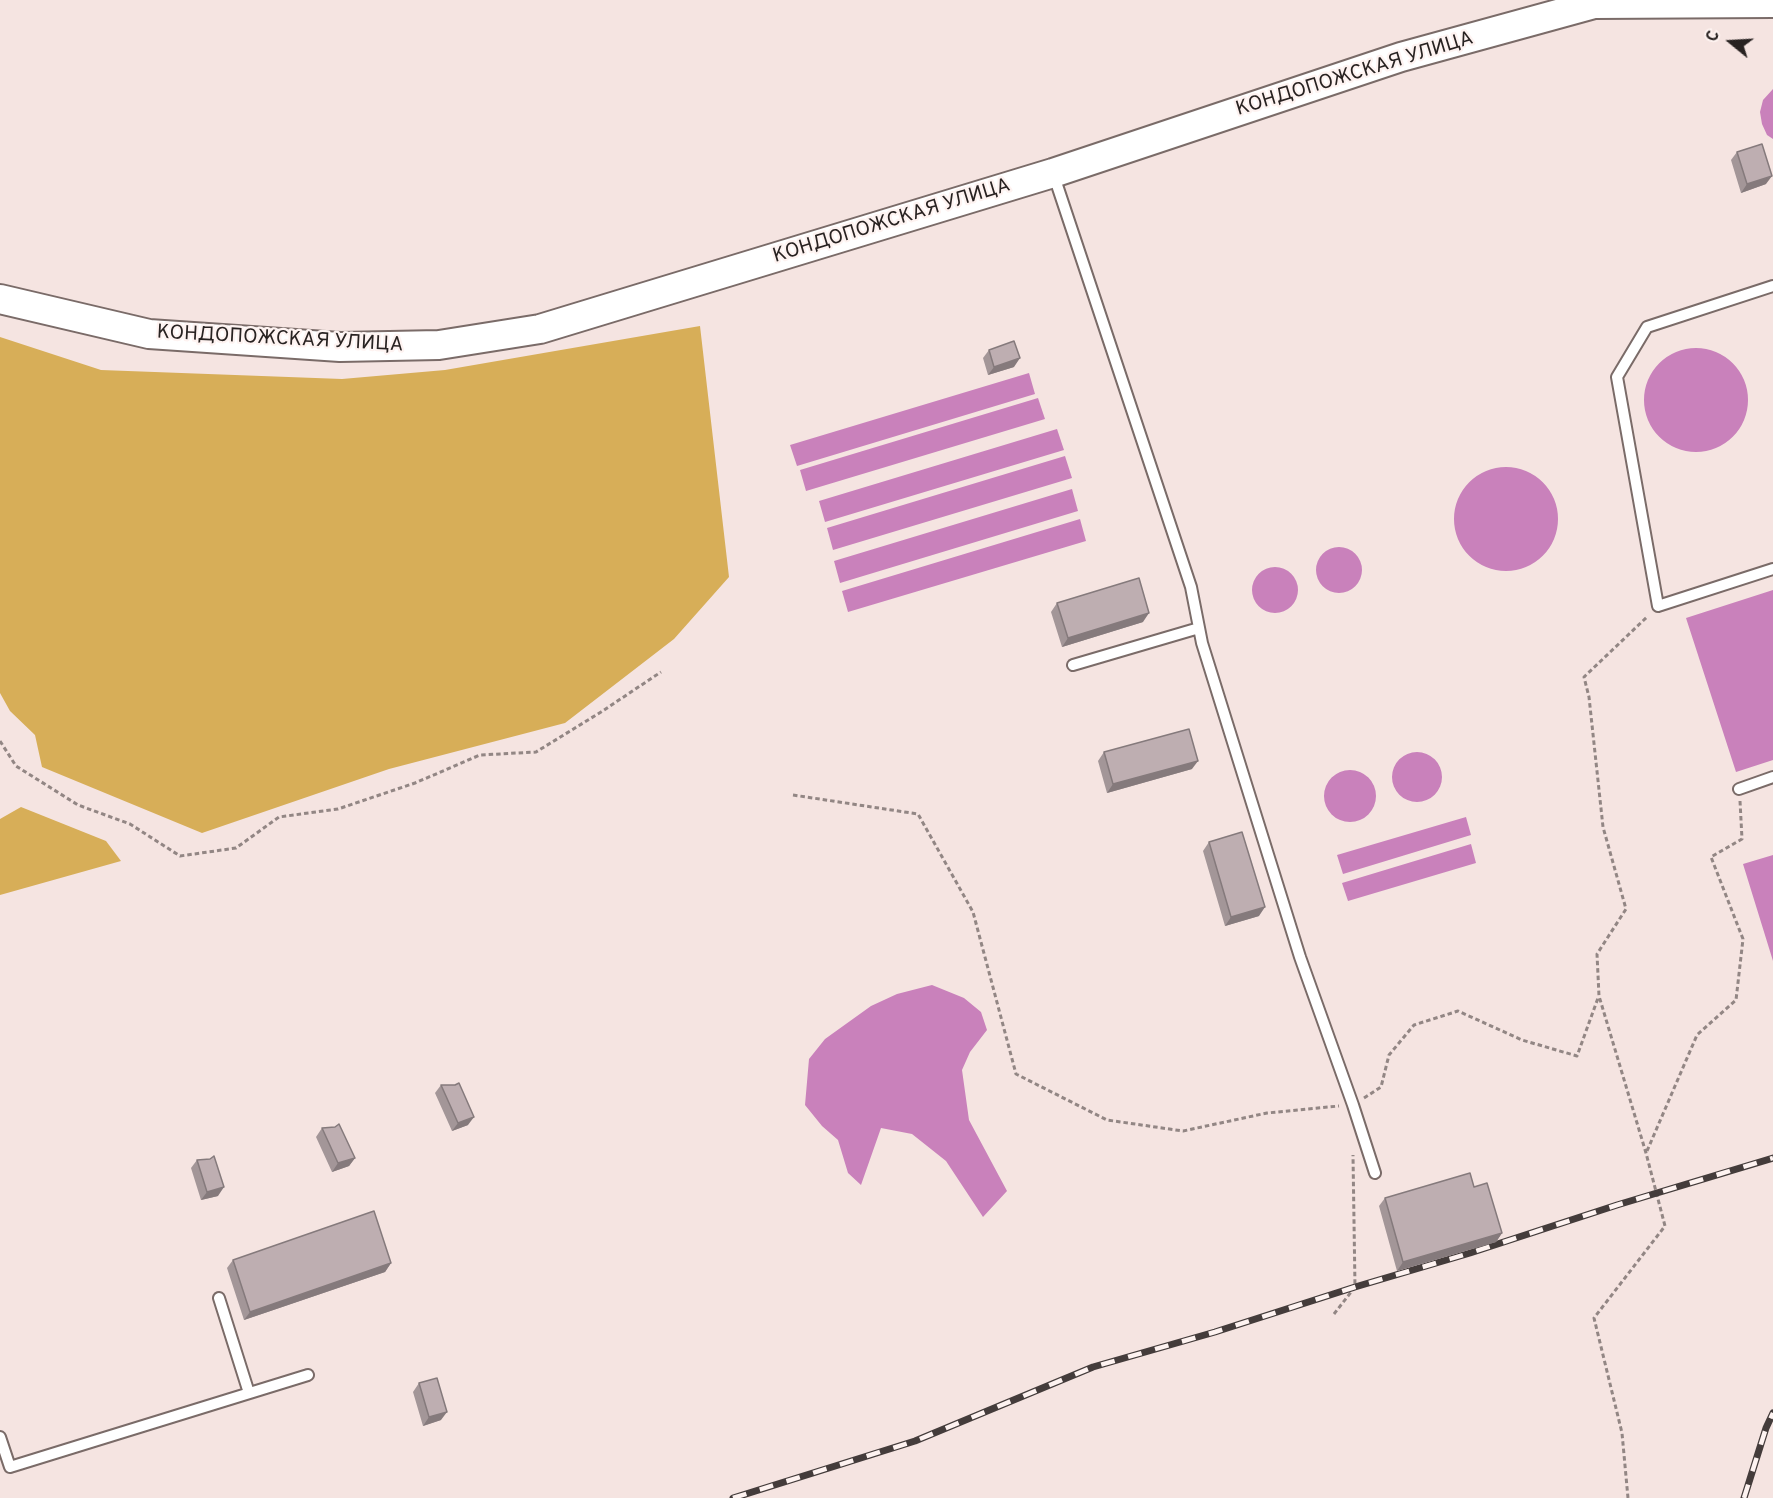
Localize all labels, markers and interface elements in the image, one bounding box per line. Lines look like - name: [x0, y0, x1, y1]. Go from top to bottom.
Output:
- north arrow: [1701, 12, 1761, 72]
- street label: КОНДОПОЖСКАЯ УЛИЦА: [1233, 27, 1477, 123]
- text: С: [1703, 28, 1725, 44]
- street label: КОНДОПОЖСКАЯ УЛИЦА: [770, 174, 1014, 270]
- street label: КОНДОПОЖСКАЯ УЛИЦА: [156, 322, 404, 358]

